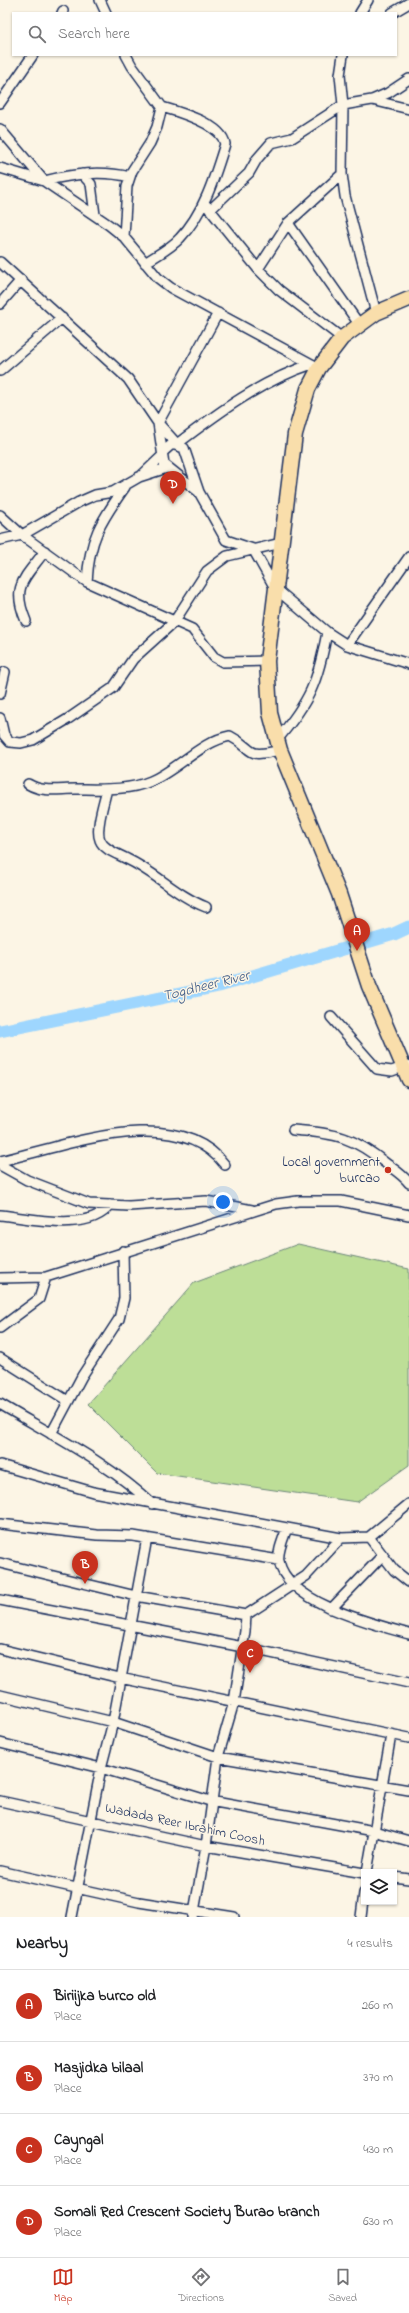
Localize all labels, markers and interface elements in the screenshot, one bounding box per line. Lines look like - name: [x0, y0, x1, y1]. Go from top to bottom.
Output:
- search box: [12, 12, 397, 56]
- icon: search: [26, 23, 48, 45]
- text: Search here: [58, 23, 130, 45]
- pin: D: [160, 471, 186, 504]
- pin: A: [344, 918, 370, 951]
- water label: Togdheer River: [160, 964, 254, 1008]
- place label: Local government burcao: [282, 1152, 380, 1189]
- marker: Local government burcao: [383, 1165, 393, 1175]
- your location: [213, 1192, 233, 1212]
- pin: B: [72, 1551, 98, 1584]
- pin: C: [237, 1640, 263, 1673]
- street label: Wadada Reer Ibrahim Coosh: [103, 1798, 267, 1852]
- map controls: [361, 1869, 397, 1905]
- button: layers: [361, 1869, 397, 1905]
- text: Nearby: [16, 1931, 68, 1956]
- text: 4 results: [347, 1934, 393, 1953]
- text: Biriijka burco old: [54, 1985, 156, 2007]
- text: A: [25, 1996, 33, 2015]
- text: 260 m: [362, 1996, 393, 2015]
- text: Place: [54, 2007, 82, 2026]
- text: Masjidka bilaal: [54, 2057, 143, 2079]
- text: B: [25, 2068, 33, 2087]
- text: 370 m: [363, 2068, 393, 2087]
- text: Place: [54, 2079, 82, 2098]
- text: Cayngal: [54, 2129, 103, 2151]
- text: C: [25, 2140, 33, 2159]
- text: 430 m: [363, 2140, 393, 2159]
- text: Place: [54, 2151, 82, 2170]
- text: Somali Red Crescent Society Burao branch: [54, 2201, 320, 2223]
- text: D: [24, 2212, 34, 2231]
- text: 630 m: [363, 2212, 393, 2231]
- text: Place: [54, 2223, 82, 2242]
- tab: Map: [52, 2266, 74, 2306]
- tab: Directions: [178, 2266, 224, 2306]
- tab: Saved: [328, 2266, 357, 2306]

